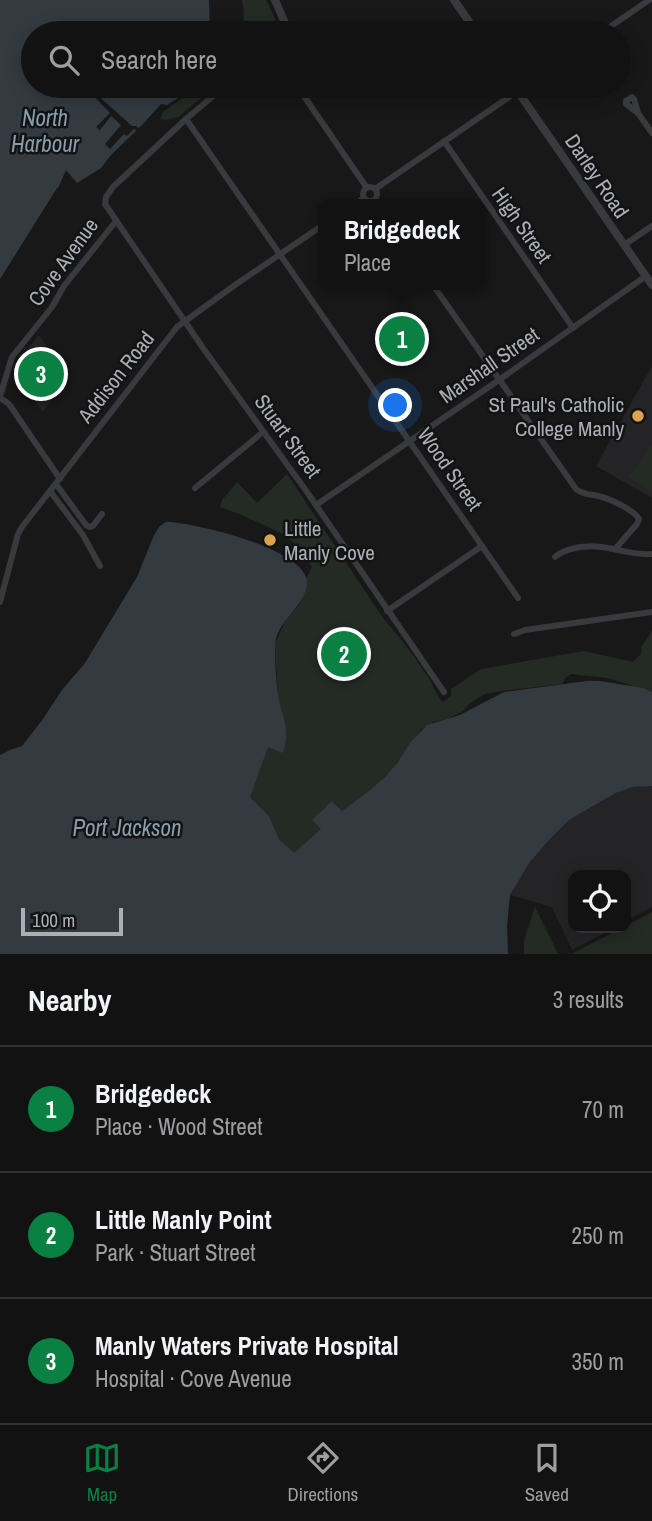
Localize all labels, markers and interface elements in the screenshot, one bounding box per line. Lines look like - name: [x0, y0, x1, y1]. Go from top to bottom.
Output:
- search box: [21, 21, 631, 98]
- icon: search: [45, 41, 83, 79]
- text: Search here: [101, 42, 217, 77]
- water label: North Harbour: [11, 102, 80, 159]
- street label: Darley Road: [558, 128, 636, 224]
- street label: High Street: [485, 181, 559, 269]
- popup: [318, 199, 486, 290]
- street label: Cove Avenue: [21, 212, 105, 312]
- text: Bridgedeck: [344, 212, 460, 247]
- text: Place: [344, 247, 391, 278]
- pin: 1: [379, 313, 425, 365]
- street label: Marshall Street: [433, 320, 545, 410]
- street label: Addison Road: [70, 325, 161, 430]
- pin: 3: [18, 348, 64, 400]
- street label: Stuart Street: [248, 388, 328, 484]
- your location: [378, 388, 412, 422]
- place label: St Paul's Catholic College Manly: [489, 390, 624, 443]
- marker: St Paul's Catholic College Manly: [630, 408, 646, 424]
- street label: Wood Street: [411, 422, 489, 517]
- place label: Little Manly Cove: [284, 514, 375, 567]
- marker: Little Manly Cove: [262, 532, 278, 548]
- pin: 2: [321, 628, 367, 680]
- water label: Port Jackson: [72, 812, 182, 843]
- map controls: [568, 870, 631, 933]
- button: locate: [568, 870, 631, 933]
- scale bar: [21, 905, 122, 937]
- text: 100 m: [32, 907, 75, 933]
- text: Nearby: [28, 980, 111, 1020]
- text: 3 results: [553, 984, 624, 1015]
- text: Bridgedeck: [95, 1076, 211, 1111]
- text: 1: [46, 1094, 56, 1125]
- text: 70 m: [582, 1094, 624, 1125]
- text: Place · Wood Street: [95, 1111, 262, 1142]
- text: Little Manly Point: [95, 1202, 272, 1237]
- text: 2: [46, 1220, 56, 1251]
- text: 250 m: [572, 1220, 624, 1251]
- text: Park · Stuart Street: [95, 1237, 255, 1268]
- text: Manly Waters Private Hospital: [95, 1328, 399, 1363]
- text: 3: [46, 1346, 56, 1377]
- text: 350 m: [572, 1346, 624, 1377]
- text: Hospital · Cove Avenue: [95, 1363, 292, 1394]
- tab: Map: [83, 1439, 121, 1507]
- tab: Directions: [287, 1439, 358, 1507]
- tab: Saved: [525, 1439, 569, 1507]

